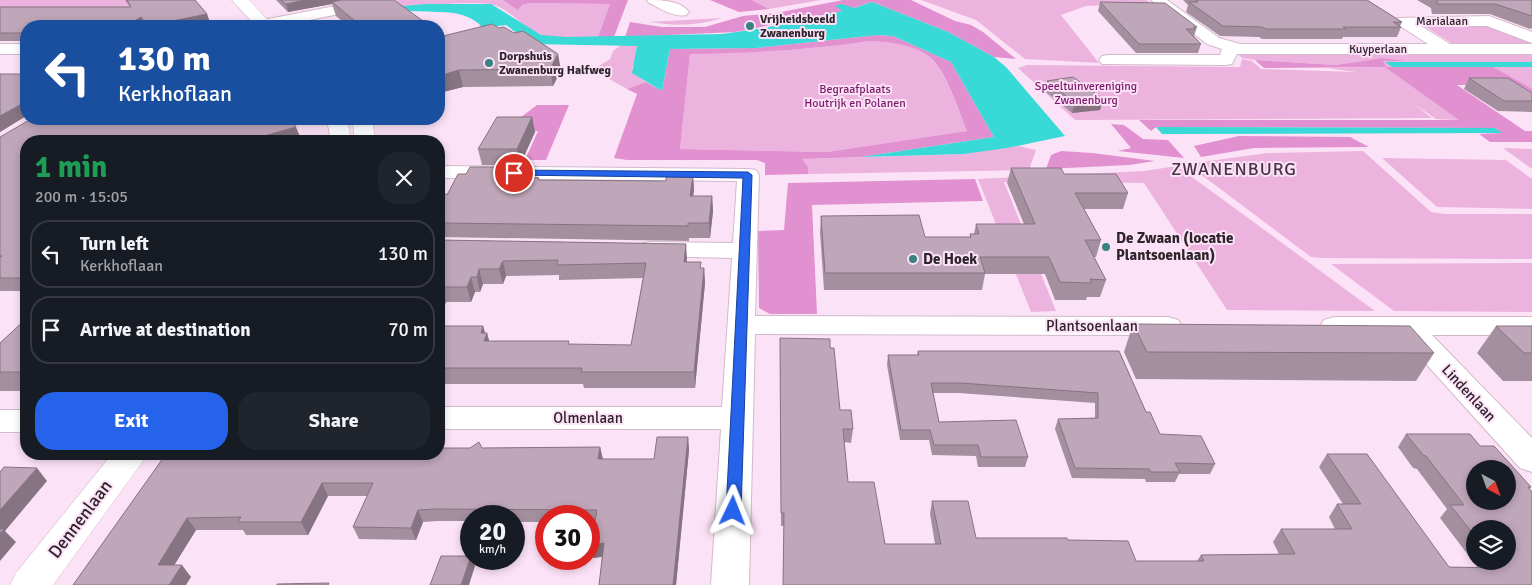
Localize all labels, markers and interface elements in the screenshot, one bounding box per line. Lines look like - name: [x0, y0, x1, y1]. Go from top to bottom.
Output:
- place label: Vrijheidsbeeld Zwanenburg: [760, 12, 836, 41]
- street label: Marialaan: [1416, 14, 1468, 29]
- marker: Vrijheidsbeeld Zwanenburg: [744, 20, 756, 32]
- text: 130 m: [118, 37, 211, 80]
- icon: left: [35, 40, 100, 105]
- street label: Kuyperlaan: [1349, 42, 1407, 57]
- place label: Dorpshuis Zwanenburg Halfweg: [499, 49, 611, 78]
- marker: Dorpshuis Zwanenburg Halfweg: [483, 57, 495, 69]
- park label: Speeltuinvereniging Zwanenburg: [1035, 79, 1137, 108]
- text: Kerkhoflaan: [118, 80, 232, 107]
- park label: Begraafplaats Houtrijk en Polanen: [804, 82, 906, 111]
- text: 1 min: [35, 149, 107, 186]
- button: close: [378, 152, 430, 204]
- pin: [493, 152, 535, 194]
- district label: ZWANENBURG: [1171, 158, 1297, 180]
- icon: arrive: [500, 159, 528, 187]
- text: 200 m · 15:05: [35, 187, 128, 207]
- place label: De Zwaan (locatie Plantsoenlaan): [1116, 229, 1234, 264]
- text: Turn left: [80, 232, 149, 256]
- icon: left: [37, 240, 65, 268]
- marker: De Zwaan (locatie Plantsoenlaan): [1100, 241, 1112, 253]
- text: 130 m: [378, 242, 428, 266]
- place label: De Hoek: [923, 250, 977, 268]
- marker: De Hoek: [907, 253, 919, 265]
- text: Kerkhoflaan: [80, 256, 163, 276]
- icon: arrive: [37, 316, 65, 344]
- street label: Plantsoenlaan: [1046, 317, 1138, 335]
- text: Arrive at destination: [80, 318, 251, 342]
- text: 70 m: [388, 318, 428, 342]
- street label: Lindenlaan: [1438, 361, 1500, 425]
- button: Exit: [35, 392, 228, 450]
- button: Share: [238, 392, 430, 450]
- street label: Olmenlaan: [553, 409, 623, 427]
- north arrow: [1466, 460, 1516, 510]
- map controls: [1466, 460, 1516, 570]
- street label: Dennenlaan: [43, 475, 117, 563]
- position arrow: [706, 484, 758, 536]
- speed limit sign: 30: [535, 505, 600, 570]
- text: 20: [479, 516, 506, 547]
- button: layers: [1466, 520, 1516, 570]
- text: km/h: [479, 542, 506, 557]

